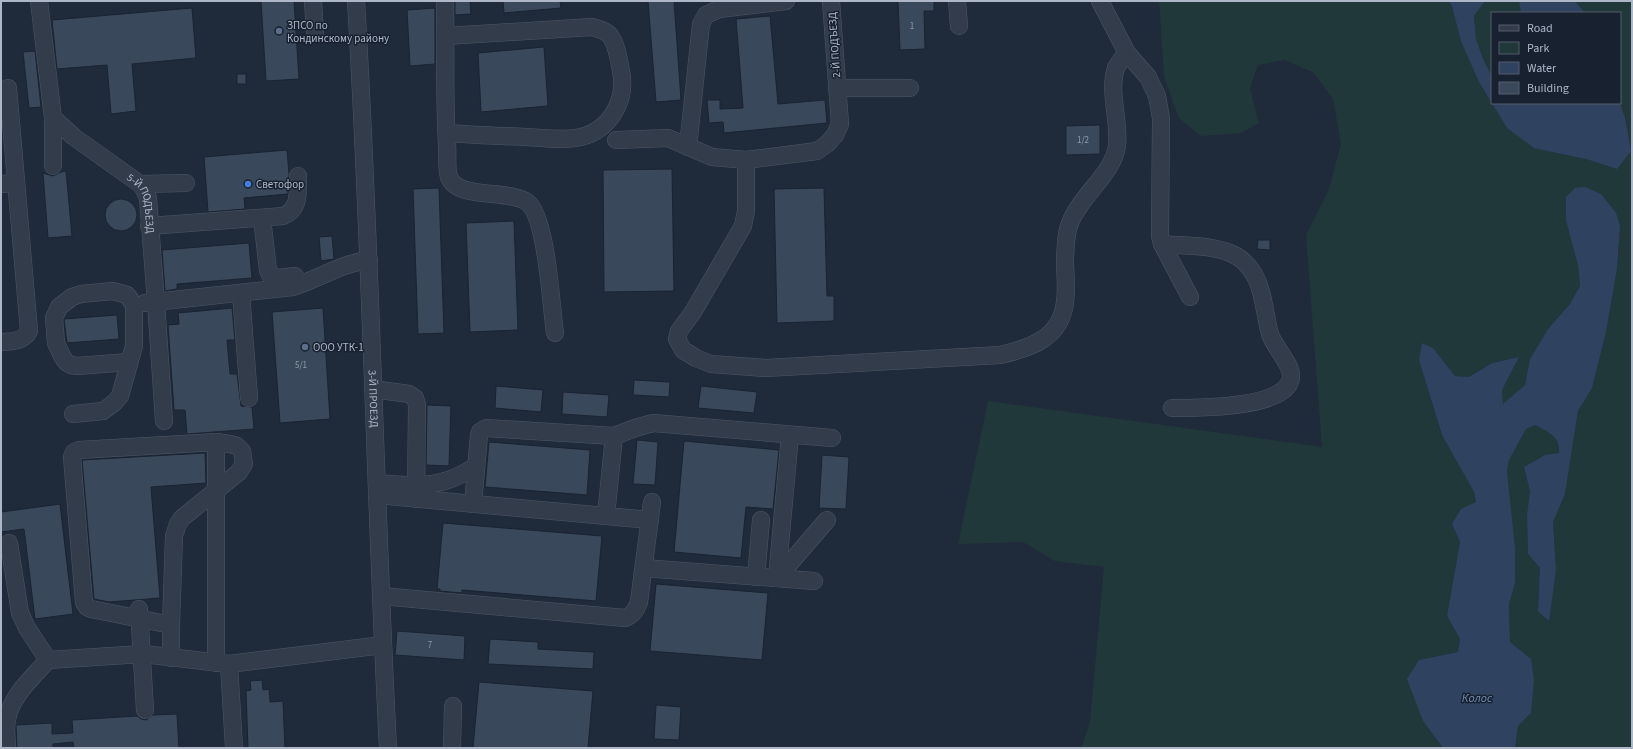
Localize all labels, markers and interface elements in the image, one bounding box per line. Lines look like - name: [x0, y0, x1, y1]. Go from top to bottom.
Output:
- street label: 2-Й ПОДЪЕЗД: [825, 12, 844, 78]
- legend: [1491, 12, 1621, 104]
- place label: ЗПСО по Кондинскому району: [287, 18, 389, 46]
- house number: 1: [910, 20, 914, 33]
- text: Road: [1527, 20, 1553, 37]
- marker: ЗПСО по Кондинскому району: [274, 26, 284, 36]
- text: Park: [1527, 40, 1549, 57]
- text: Water: [1527, 60, 1557, 77]
- text: Building: [1527, 80, 1569, 97]
- house number: 1/2: [1077, 134, 1090, 147]
- street label: 5-Й ПОДЪЕЗД: [124, 170, 158, 234]
- place label: Светофор: [256, 177, 304, 192]
- marker: Светофор: [243, 179, 253, 189]
- place label: ООО УТК-1: [313, 340, 364, 355]
- marker: ООО УТК-1: [300, 342, 310, 352]
- house number: 5/1: [295, 359, 307, 372]
- street label: 3-Й ПРОЕЗД: [365, 370, 382, 428]
- house number: 7: [428, 639, 433, 652]
- water label: Колос: [1462, 690, 1493, 707]

